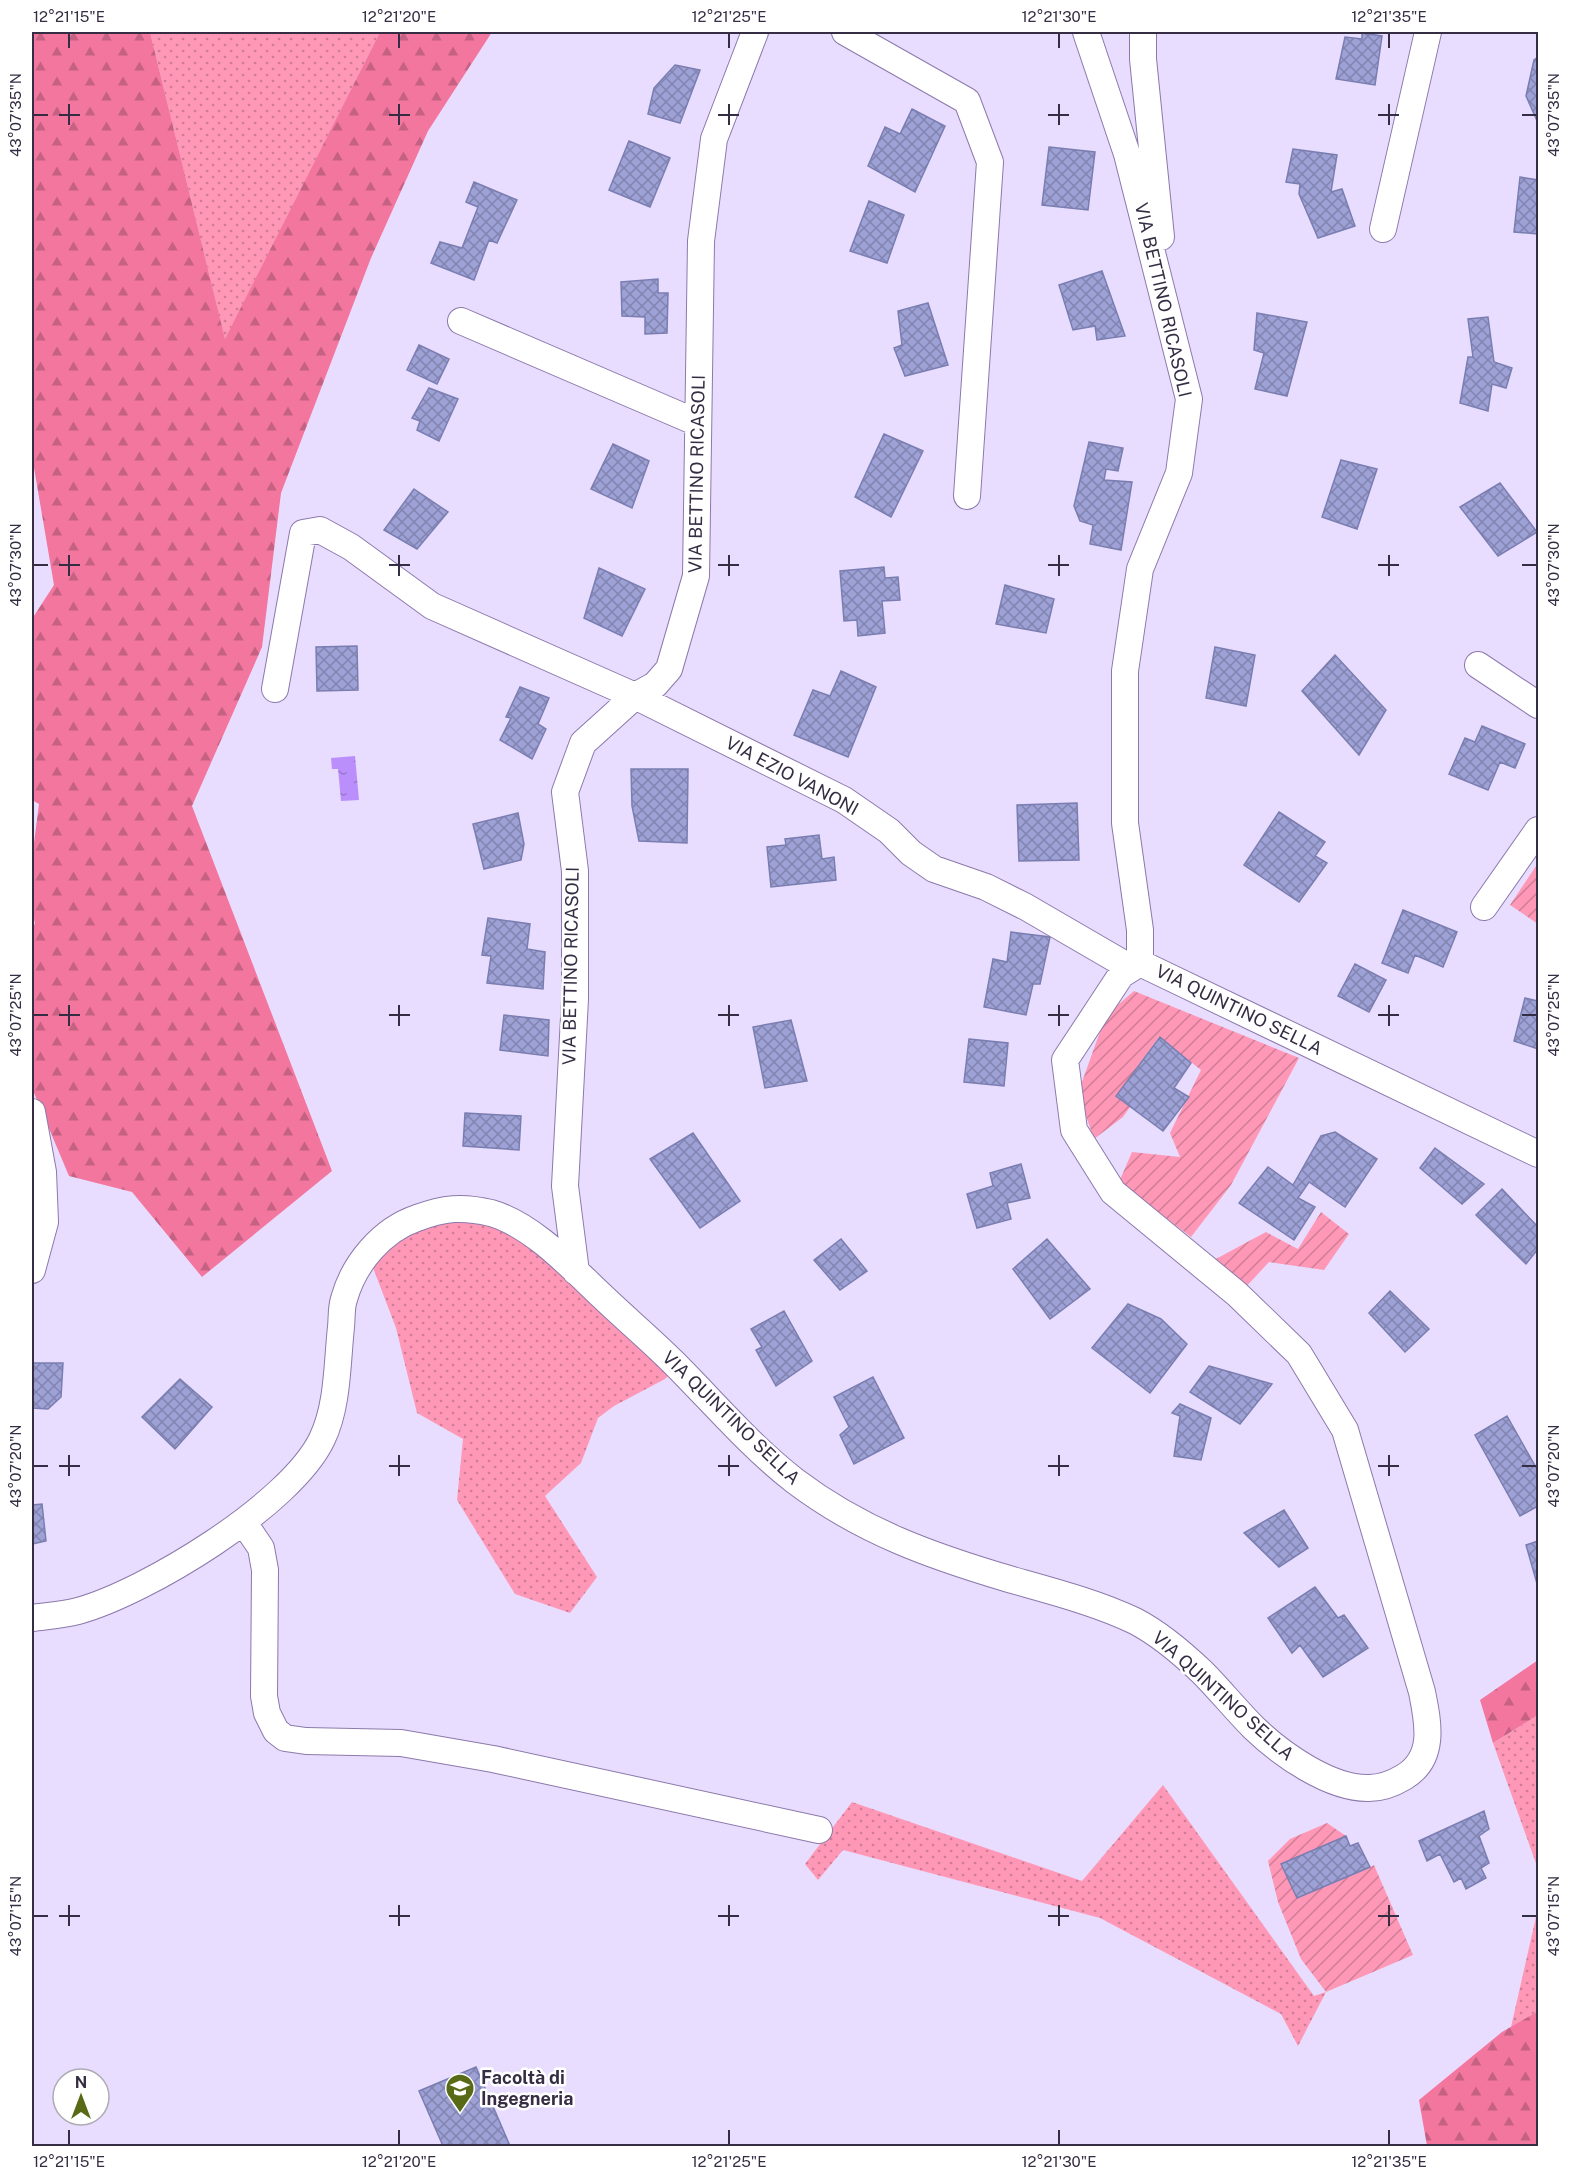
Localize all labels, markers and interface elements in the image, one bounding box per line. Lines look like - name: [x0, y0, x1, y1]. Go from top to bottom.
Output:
- text: 12°21'15"E: [33, 8, 105, 25]
- text: 12°21'20"E: [362, 8, 436, 25]
- text: 12°21'25"E: [692, 8, 767, 25]
- text: 12°21'30"E: [1022, 8, 1096, 25]
- text: 12°21'35"E: [1351, 8, 1427, 25]
- text: 43°07'35"N: [7, 73, 24, 157]
- text: 43°07'35"N: [1545, 73, 1562, 157]
- street label: VIA BETTINO RICASOLI: [1131, 201, 1196, 399]
- street label: VIA BETTINO RICASOLI: [684, 375, 709, 573]
- text: 43°07'30"N: [7, 523, 24, 607]
- text: 43°07'30"N: [1545, 523, 1562, 607]
- street label: VIA EZIO VANONI: [722, 732, 862, 819]
- street label: VIA BETTINO RICASOLI: [558, 867, 583, 1065]
- street label: VIA QUINTINO SELLA: [1152, 960, 1326, 1059]
- text: 43°07'25"N: [7, 973, 24, 1057]
- text: 43°07'25"N: [1545, 973, 1562, 1057]
- street label: VIA QUINTINO SELLA: [658, 1347, 805, 1489]
- text: 43°07'20"N: [7, 1424, 24, 1508]
- text: 43°07'20"N: [1545, 1424, 1562, 1508]
- street label: VIA QUINTINO SELLA: [1148, 1627, 1298, 1765]
- text: 43°07'15"N: [7, 1876, 24, 1956]
- text: 43°07'15"N: [1545, 1876, 1562, 1956]
- north arrow: [51, 2067, 111, 2127]
- place label: Facoltà di Ingegneria: [481, 2067, 573, 2109]
- school or university icon: Facoltà di Ingegneria: [444, 2072, 476, 2114]
- text: N: [75, 2073, 87, 2092]
- text: 12°21'15"E: [33, 2153, 105, 2170]
- text: 12°21'20"E: [362, 2153, 436, 2170]
- text: 12°21'25"E: [692, 2153, 767, 2170]
- text: 12°21'30"E: [1022, 2153, 1096, 2170]
- text: 12°21'35"E: [1351, 2153, 1427, 2170]

